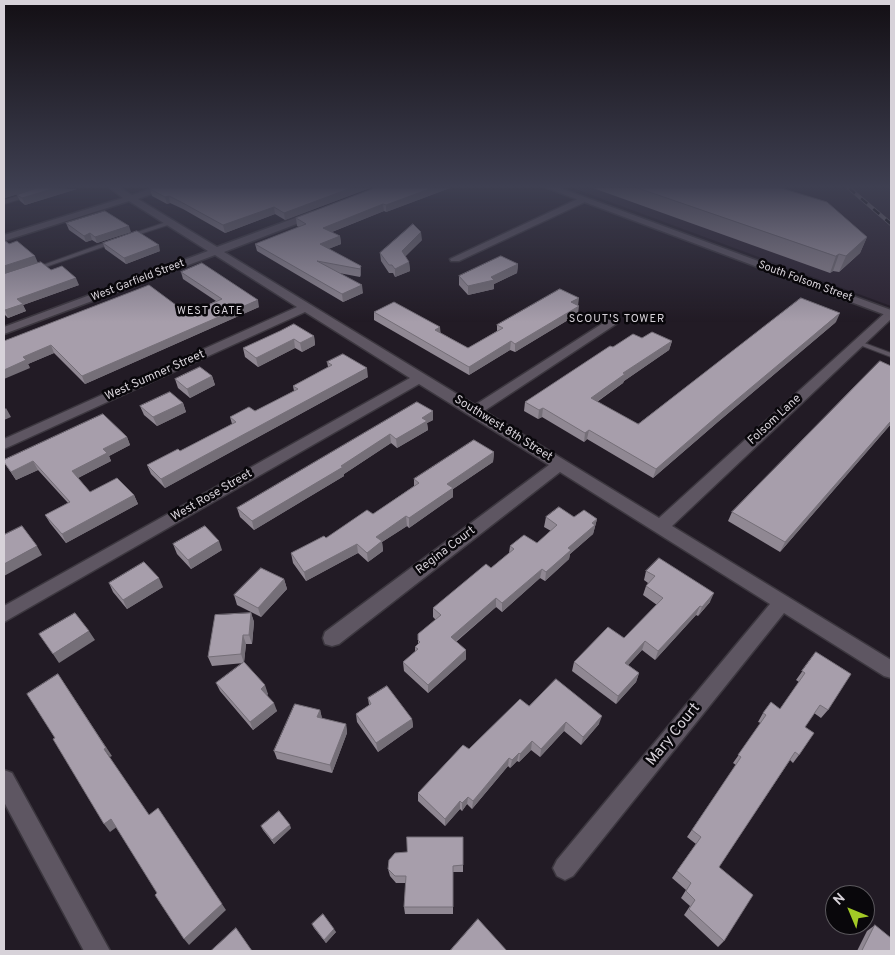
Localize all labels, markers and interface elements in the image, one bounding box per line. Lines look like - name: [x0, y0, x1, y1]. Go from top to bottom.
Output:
- street label: West Garfield Street: [90, 257, 186, 305]
- street label: South Folsom Street: [756, 259, 854, 305]
- district label: WEST GATE: [176, 305, 244, 319]
- district label: SCOUT'S TOWER: [567, 313, 667, 327]
- street label: West Sumner Street: [103, 348, 207, 404]
- street label: Folsom Lane: [745, 392, 805, 448]
- street label: Southwest 8th Street: [451, 393, 555, 465]
- street label: West Rose Street: [169, 467, 255, 525]
- street label: Regina Court: [413, 524, 479, 578]
- street label: Mary Court: [643, 700, 705, 770]
- north arrow: [825, 885, 875, 935]
- text: N: [830, 890, 849, 909]

